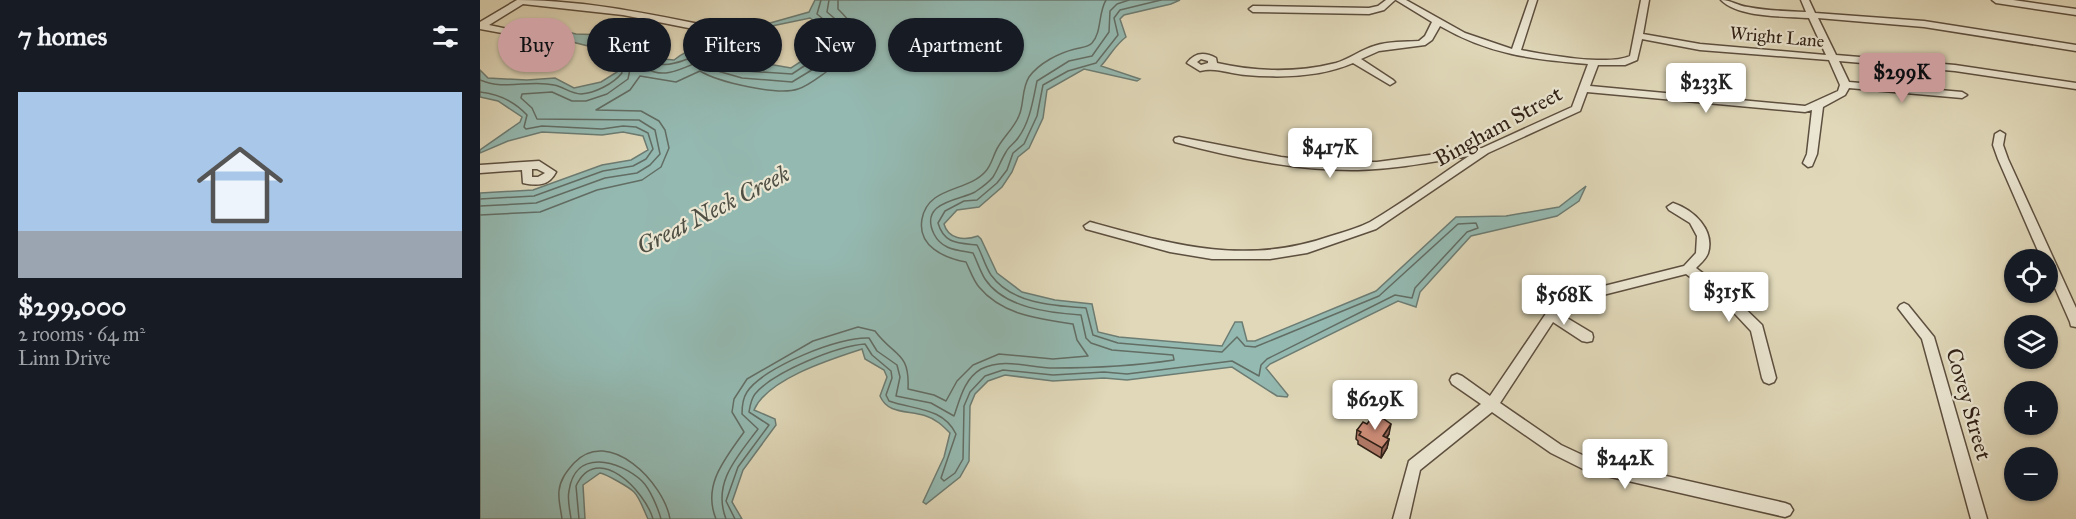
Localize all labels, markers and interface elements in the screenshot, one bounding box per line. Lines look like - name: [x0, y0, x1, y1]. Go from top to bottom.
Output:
- chip: Buy: [498, 18, 575, 72]
- chip: Rent: [587, 18, 671, 72]
- chip: Filters: [683, 18, 782, 72]
- chip: New: [794, 18, 876, 72]
- chip: Apartment: [888, 18, 1024, 72]
- text: 7 homes: [18, 20, 107, 52]
- icon: filters: [429, 20, 462, 53]
- street label: Wright Lane: [1729, 22, 1825, 53]
- pin: $299K: [1860, 53, 1944, 104]
- text: $299K: [1873, 60, 1931, 84]
- pin: $233K: [1664, 63, 1748, 114]
- text: $233K: [1680, 70, 1732, 94]
- street label: Bingham Street: [1429, 80, 1567, 172]
- pin: $417K: [1288, 128, 1372, 179]
- icon: home: [186, 131, 294, 239]
- text: $417K: [1302, 135, 1358, 159]
- water label: Great Neck Creek: [631, 158, 795, 262]
- map controls: [2004, 249, 2058, 501]
- button: locate: [2004, 249, 2058, 303]
- pin: $315K: [1687, 272, 1771, 323]
- pin: $568K: [1522, 275, 1606, 326]
- text: $315K: [1703, 279, 1755, 303]
- text: $568K: [1536, 282, 1592, 306]
- text: $299,000: [18, 290, 126, 322]
- button: layers: [2004, 315, 2058, 369]
- text: 2 rooms · 64 m²: [18, 322, 145, 346]
- street label: Covey Street: [1940, 345, 1998, 463]
- text: Linn Drive: [18, 346, 110, 370]
- pin: $629K: [1333, 380, 1417, 431]
- button: +: [2004, 381, 2058, 435]
- text: $629K: [1346, 387, 1404, 411]
- pin: $242K: [1583, 439, 1667, 490]
- text: $242K: [1596, 446, 1654, 470]
- button: −: [2004, 447, 2058, 501]

